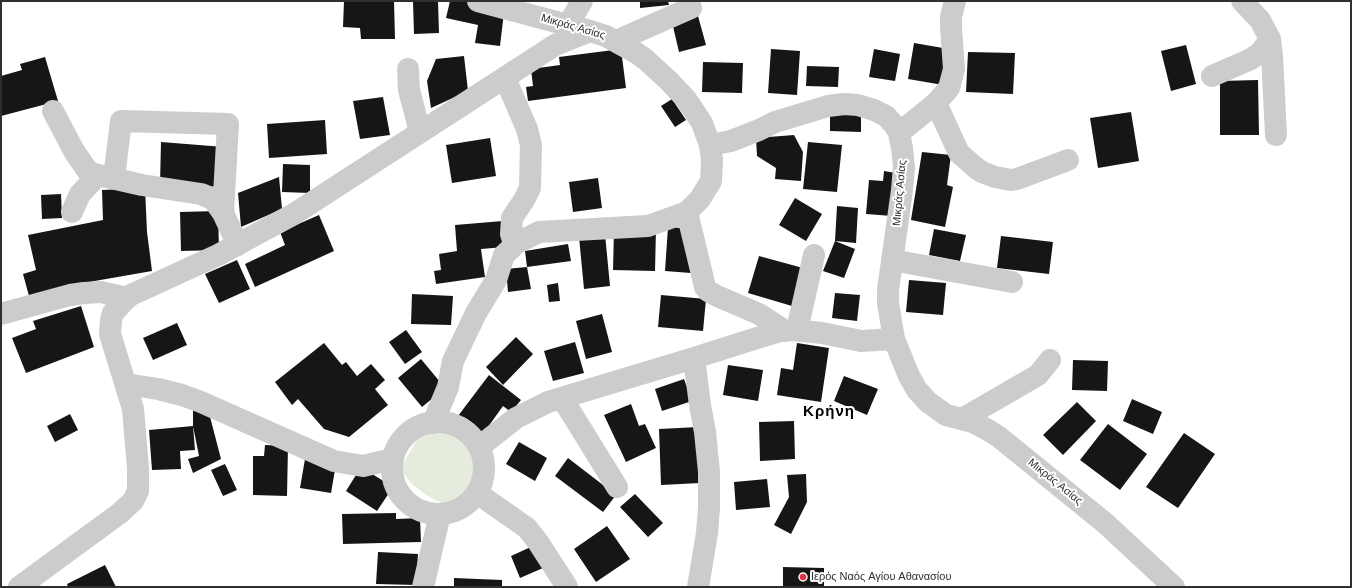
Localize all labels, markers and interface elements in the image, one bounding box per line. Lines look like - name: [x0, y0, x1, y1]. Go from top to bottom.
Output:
- street label: Μικράς Ασίας: [539, 12, 607, 42]
- street label: Μικράς Ασίας: [891, 159, 909, 227]
- district label: Κρήνη: [803, 403, 855, 421]
- street label: Μικράς Ασίας: [1025, 456, 1085, 508]
- place label: Ιερός Ναός Αγίου Αθανασίου: [811, 570, 951, 584]
- marker: Ιερός Ναός Αγίου Αθανασίου: [798, 572, 808, 582]

